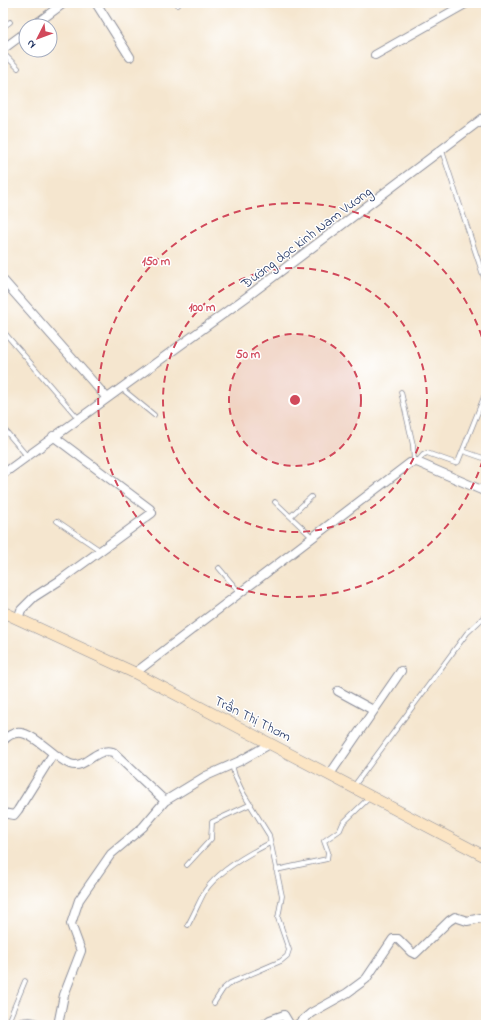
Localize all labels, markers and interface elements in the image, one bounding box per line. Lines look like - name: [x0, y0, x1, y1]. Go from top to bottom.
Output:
- north arrow: [18, 18, 58, 58]
- text: N: [23, 36, 40, 52]
- street label: Đường dọc kinh Nam Vương: [236, 182, 377, 296]
- text: 150 m: [142, 253, 171, 271]
- text: 100 m: [189, 299, 216, 317]
- text: 50 m: [236, 346, 261, 364]
- centre of rings: [288, 393, 302, 407]
- street label: Trần Thị Thơm: [210, 691, 295, 748]

